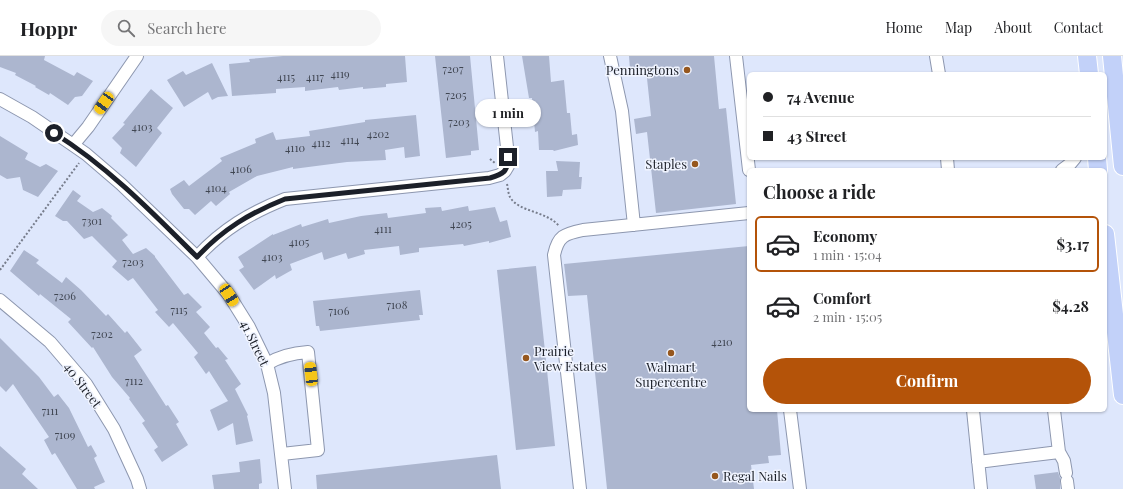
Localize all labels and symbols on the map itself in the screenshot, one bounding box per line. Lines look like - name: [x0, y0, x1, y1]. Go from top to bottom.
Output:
- house number: 7207: [443, 61, 464, 76]
- place label: Penningtons: [606, 61, 679, 78]
- marker: Penningtons: [682, 65, 692, 75]
- house number: 4119: [330, 66, 350, 81]
- house number: 4115: [277, 69, 295, 84]
- house number: 4117: [306, 69, 325, 84]
- house number: 7205: [446, 87, 467, 102]
- car: [92, 90, 116, 116]
- callout: 1 min: [475, 99, 541, 127]
- house number: 7203: [448, 114, 470, 129]
- house number: 4103: [131, 119, 153, 134]
- route start: [45, 124, 63, 142]
- house number: 4202: [367, 126, 389, 141]
- house number: 4114: [340, 132, 360, 147]
- house number: 4112: [312, 135, 330, 150]
- house number: 4110: [285, 140, 305, 155]
- route end: [499, 148, 517, 166]
- place label: Staples: [645, 155, 687, 172]
- marker: Staples: [690, 159, 700, 169]
- house number: 4106: [230, 161, 252, 176]
- house number: 4104: [205, 180, 227, 195]
- house number: 7301: [82, 213, 102, 228]
- house number: 4205: [450, 216, 472, 231]
- house number: 4111: [374, 221, 392, 236]
- house number: 4105: [289, 234, 310, 249]
- house number: 4103: [261, 249, 283, 264]
- house number: 7203: [122, 254, 144, 269]
- car: [217, 282, 241, 308]
- house number: 7206: [54, 288, 76, 303]
- house number: 7108: [387, 297, 408, 312]
- house number: 7115: [170, 302, 188, 317]
- house number: 7106: [329, 303, 350, 318]
- street label: 41 Street: [237, 317, 274, 369]
- house number: 7202: [91, 326, 113, 341]
- house number: 4210: [711, 334, 733, 349]
- place label: Prairie View Estates: [533, 342, 607, 374]
- marker: Walmart Supercentre: [666, 348, 676, 358]
- marker: Prairie View Estates: [521, 353, 531, 363]
- place label: Walmart Supercentre: [635, 358, 707, 390]
- street label: 40 Street: [61, 359, 106, 411]
- car: [304, 361, 318, 387]
- house number: 7112: [125, 373, 143, 388]
- house number: 7111: [42, 403, 58, 418]
- house number: 7109: [55, 427, 76, 442]
- place label: Regal Nails: [723, 467, 787, 484]
- marker: Regal Nails: [710, 471, 720, 481]

